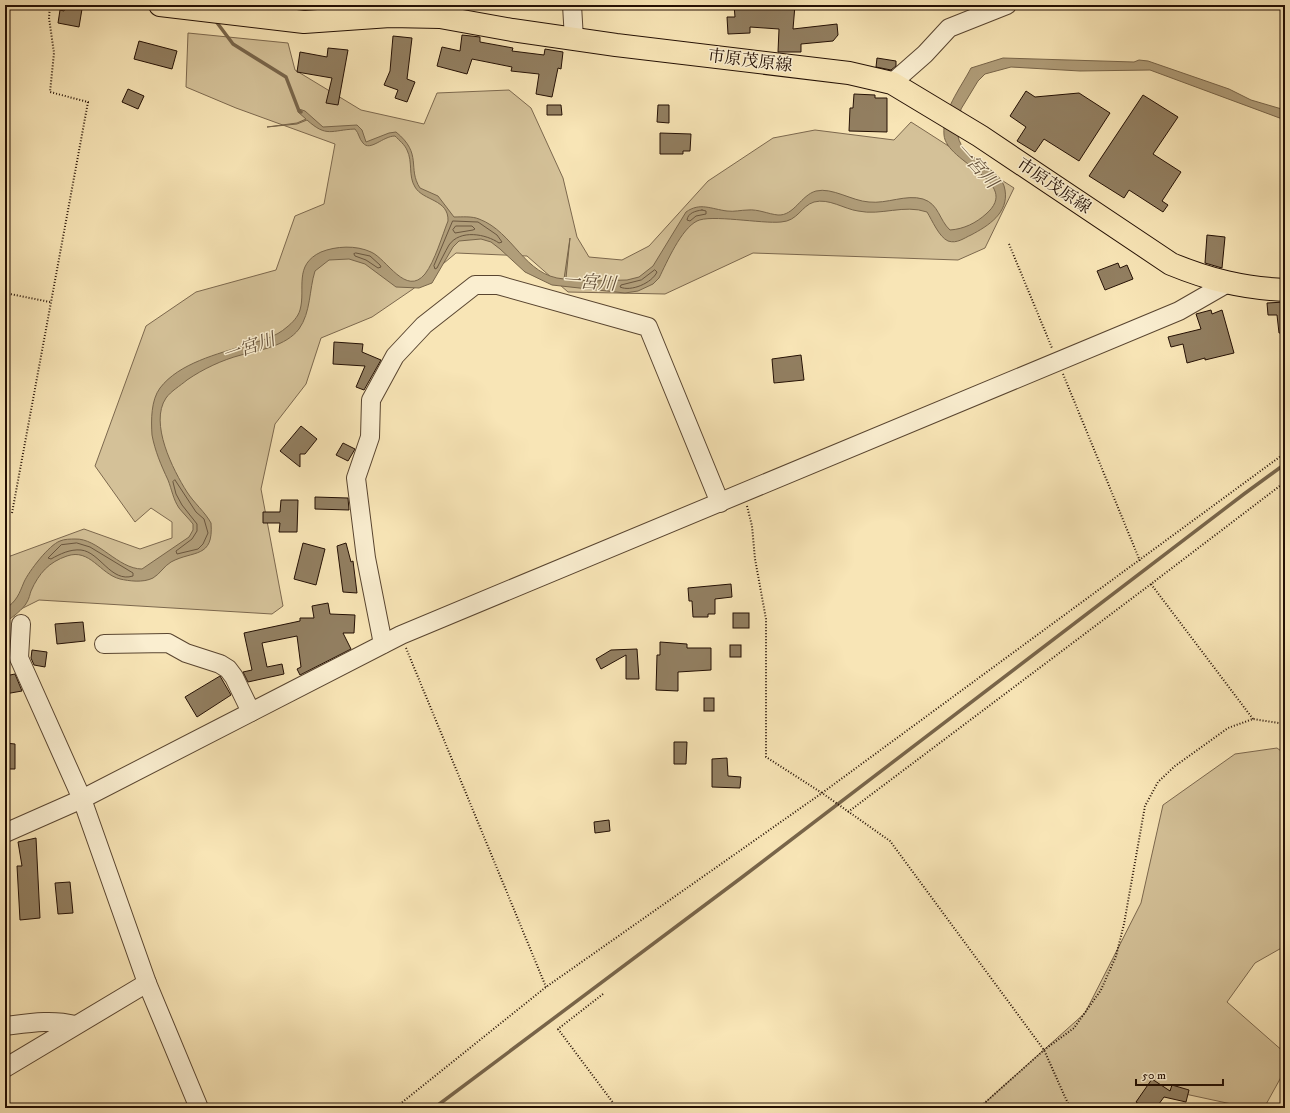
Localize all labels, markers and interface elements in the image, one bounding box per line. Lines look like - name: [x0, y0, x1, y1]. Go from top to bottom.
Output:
- street label: 市原茂原線: [706, 45, 794, 77]
- water label: 一宮川: [950, 139, 1004, 195]
- street label: 市原茂原線: [1013, 153, 1095, 219]
- water label: 一宮川: [561, 270, 619, 296]
- water label: 一宮川: [220, 328, 280, 367]
- scale bar: [1136, 1061, 1223, 1087]
- text: 50 m: [1142, 1068, 1166, 1083]

